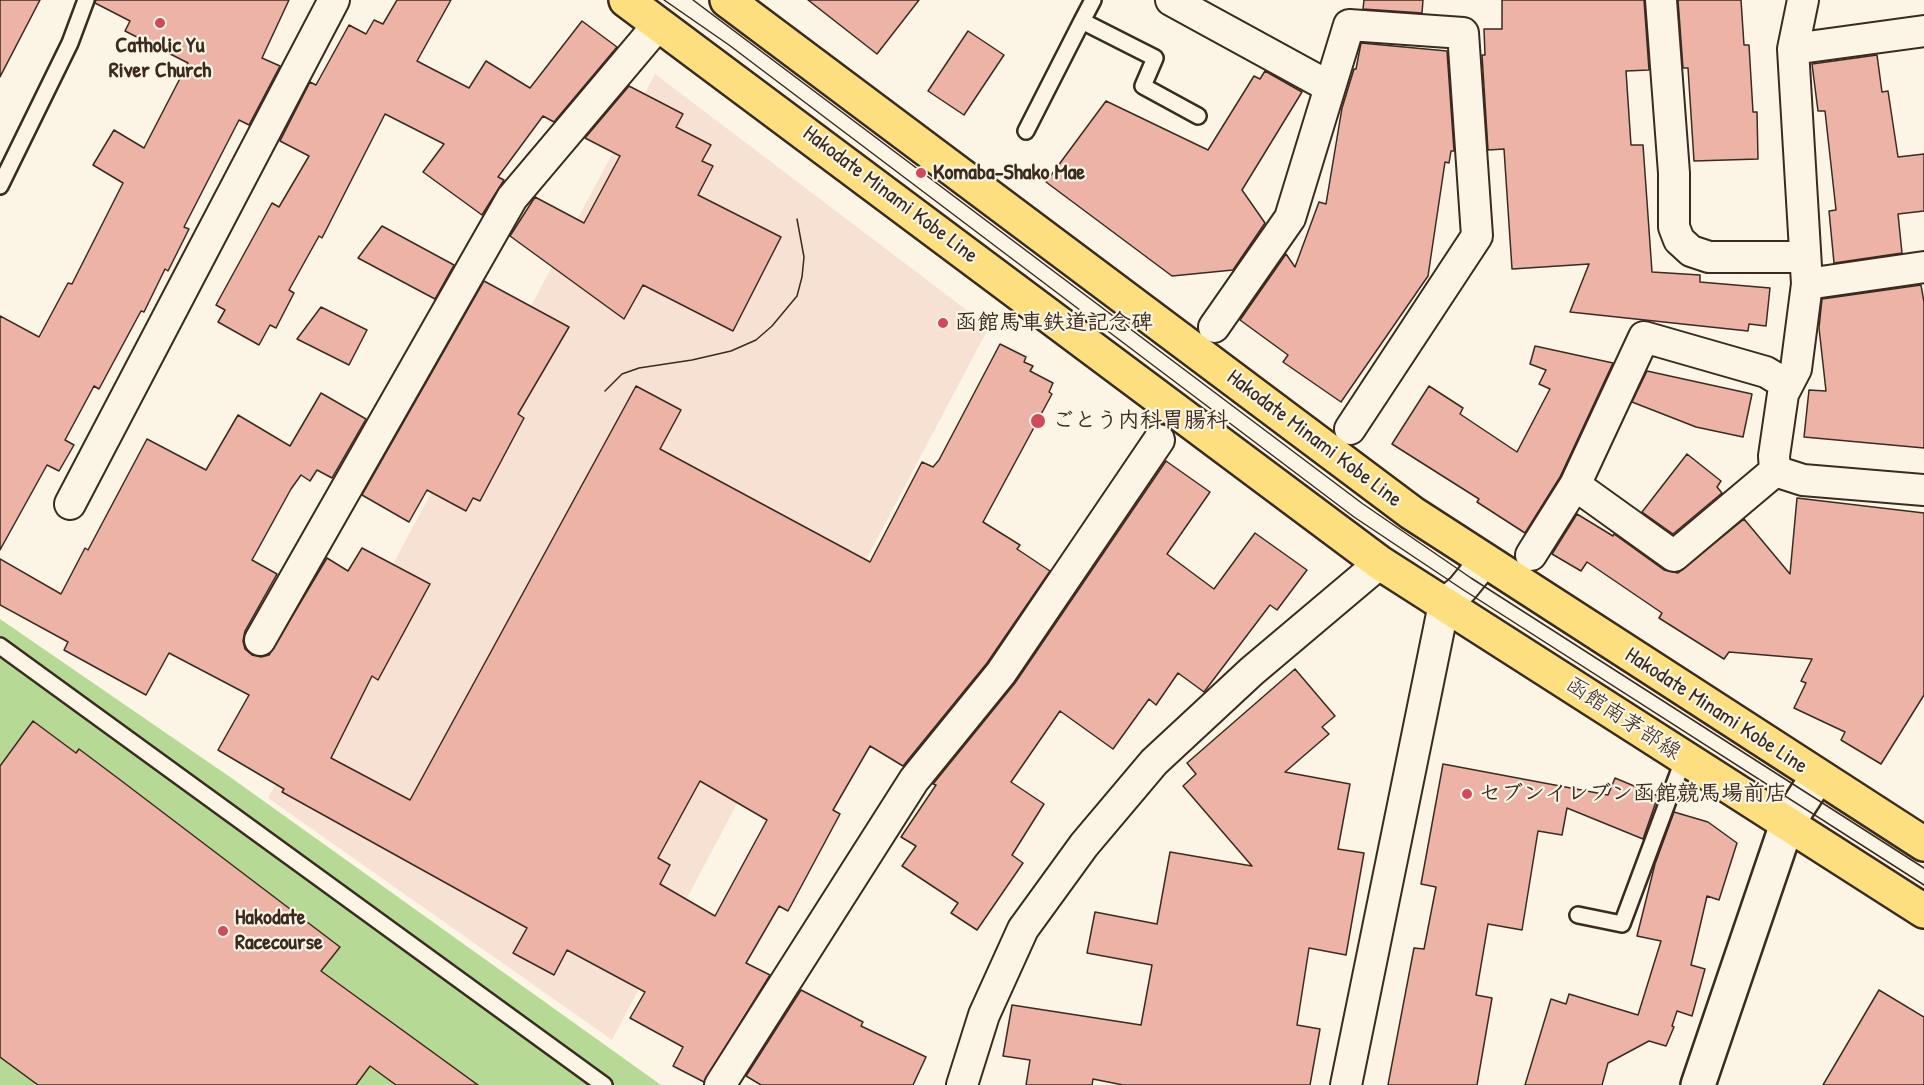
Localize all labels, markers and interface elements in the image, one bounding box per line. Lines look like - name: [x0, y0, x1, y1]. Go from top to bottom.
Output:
- marker: Catholic Yu River Church: [153, 16, 167, 30]
- place label: Catholic Yu River Church: [109, 33, 211, 84]
- street label: Hakodate Minami Kobe Line: [797, 121, 983, 269]
- place label: Komaba-Shako Mae: [933, 160, 1085, 186]
- marker: Komaba-Shako Mae: [914, 166, 928, 180]
- place label: 函館馬車鉄道記念碑: [955, 310, 1153, 336]
- marker: 函館馬車鉄道記念碑: [936, 316, 950, 330]
- street label: Hakodate Minami Kobe Line: [1221, 365, 1407, 513]
- place label: ごとう内科胃腸科: [1052, 408, 1228, 434]
- marker: ごとう内科胃腸科: [1029, 412, 1047, 430]
- street label: Hakodate Minami Kobe Line: [1620, 642, 1812, 780]
- street label: 函館南茅部線: [1560, 672, 1686, 766]
- place label: セブンイレブン函館競馬場前店: [1479, 781, 1787, 807]
- marker: セブンイレブン函館競馬場前店: [1460, 787, 1474, 801]
- place label: Hakodate Racecourse: [235, 905, 323, 956]
- marker: Hakodate Racecourse: [216, 924, 230, 938]

